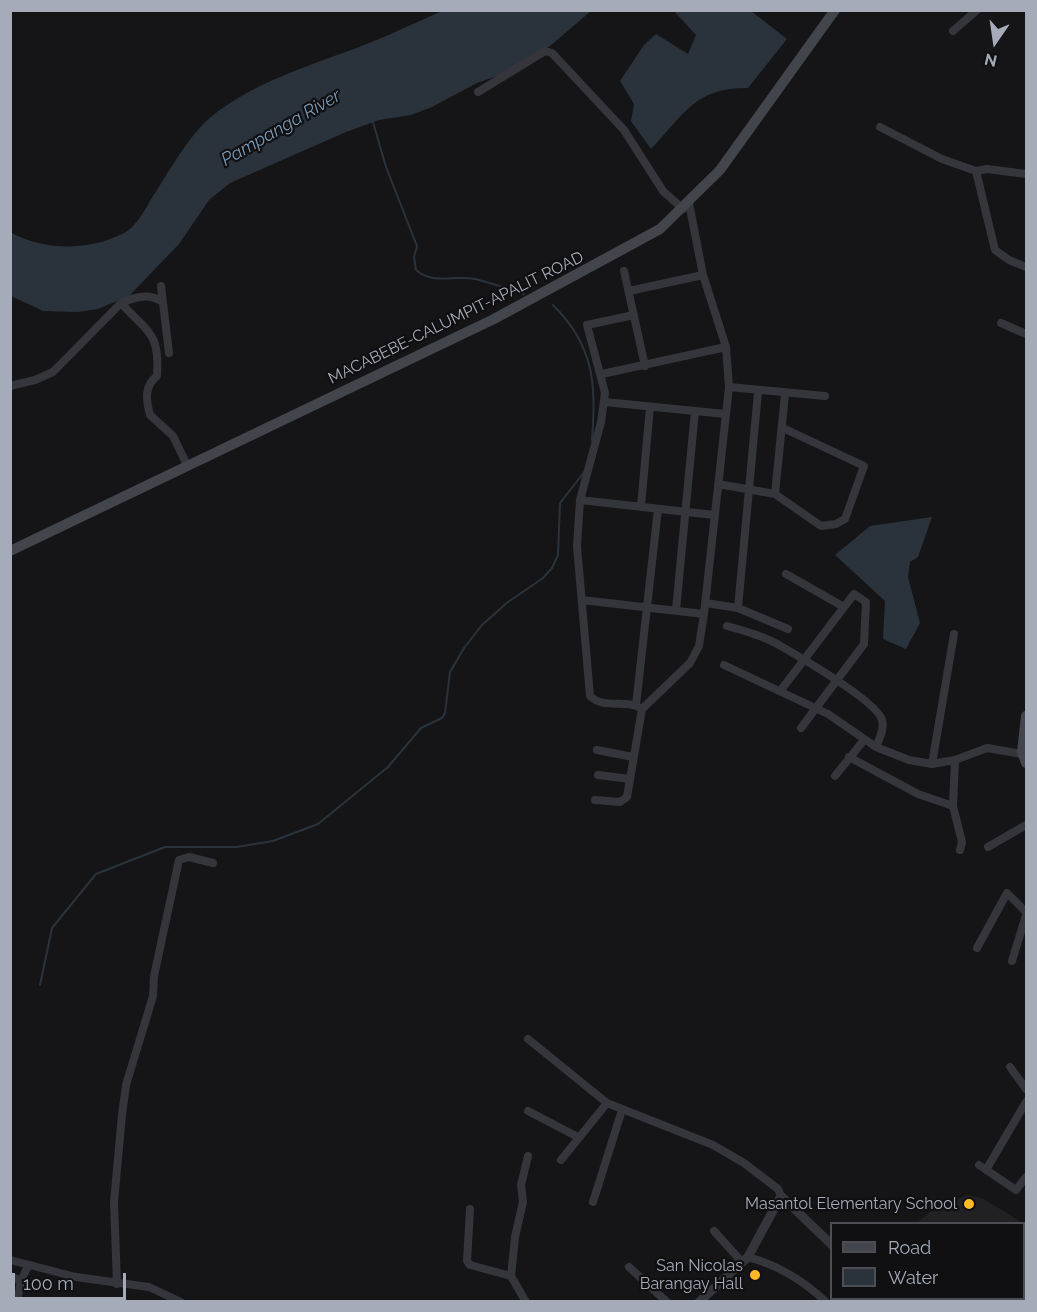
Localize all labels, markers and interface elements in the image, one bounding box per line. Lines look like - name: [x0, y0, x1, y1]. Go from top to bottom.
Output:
- north arrow: [965, 12, 1025, 72]
- text: N: [983, 49, 999, 71]
- water label: Pampanga River: [217, 85, 345, 171]
- street label: MACABEBE-CALUMPIT-APALIT ROAD: [325, 248, 587, 388]
- place label: Masantol Elementary School: [745, 1194, 957, 1214]
- marker: Masantol Elementary School: [962, 1197, 976, 1211]
- legend: [830, 1222, 1025, 1300]
- text: Road: [888, 1237, 931, 1258]
- place label: San Nicolas Barangay Hall: [640, 1256, 743, 1294]
- scale bar: [15, 1261, 129, 1299]
- text: Water: [888, 1267, 938, 1288]
- marker: San Nicolas Barangay Hall: [748, 1268, 762, 1282]
- text: 100 m: [23, 1273, 74, 1294]

